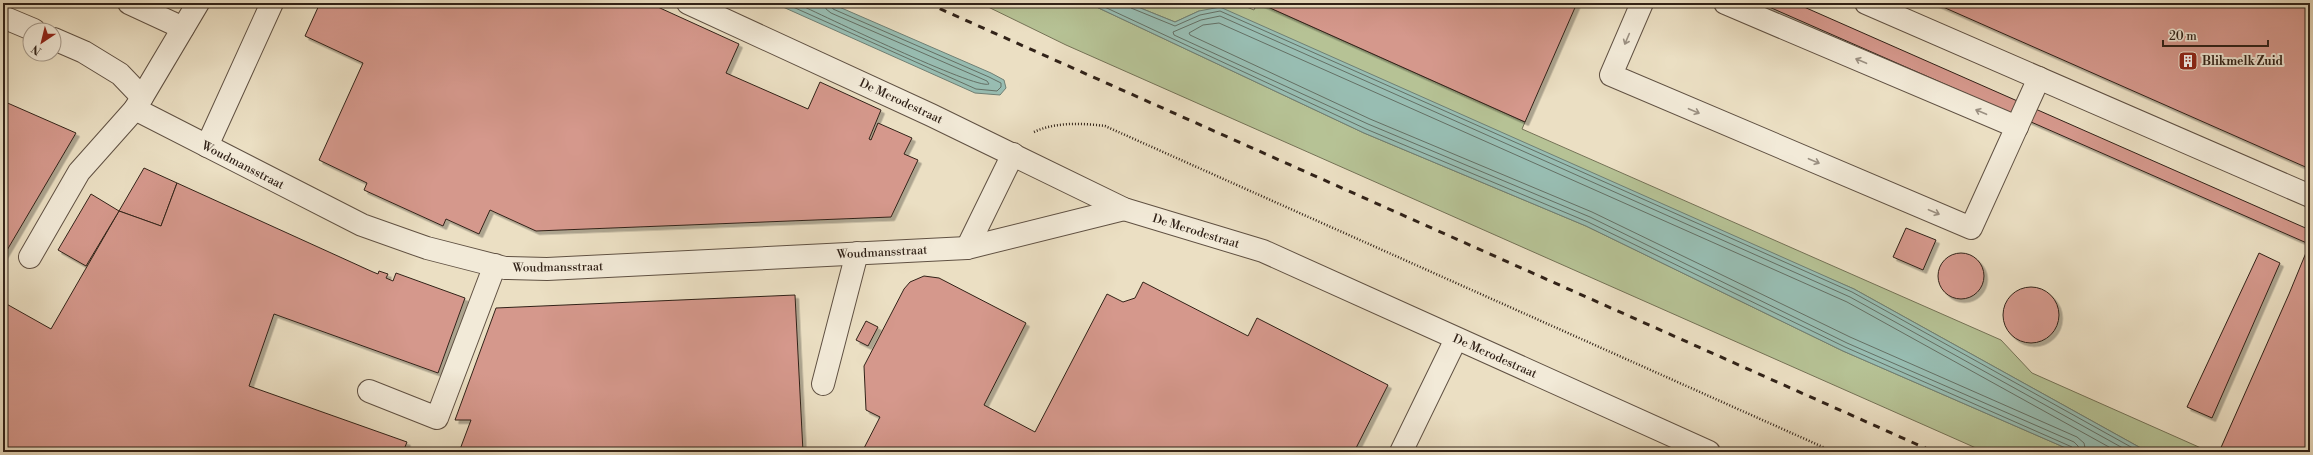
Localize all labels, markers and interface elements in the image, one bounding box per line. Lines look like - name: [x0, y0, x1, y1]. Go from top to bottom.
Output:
- north arrow: [22, 22, 62, 62]
- scale bar: [2163, 22, 2268, 48]
- text: 20 m: [2169, 29, 2197, 44]
- one-way arrow: [1623, 32, 1630, 44]
- text: N: [29, 41, 44, 58]
- building icon: Blikmelk Zuid: [2177, 50, 2199, 72]
- place label: Blikmelk Zuid: [2202, 54, 2283, 69]
- one-way arrow: [1856, 57, 1868, 64]
- street label: De Merodestraat: [857, 76, 946, 128]
- one-way arrow: [1688, 107, 1700, 115]
- one-way arrow: [1975, 108, 1987, 115]
- street label: Woudmansstraat: [198, 138, 287, 193]
- one-way arrow: [1808, 158, 1820, 166]
- one-way arrow: [1927, 209, 1939, 216]
- street label: De Merodestraat: [1150, 211, 1242, 252]
- street label: Woudmansstraat: [835, 243, 928, 262]
- street label: Woudmansstraat: [512, 259, 604, 276]
- street label: De Merodestraat: [1450, 331, 1540, 382]

